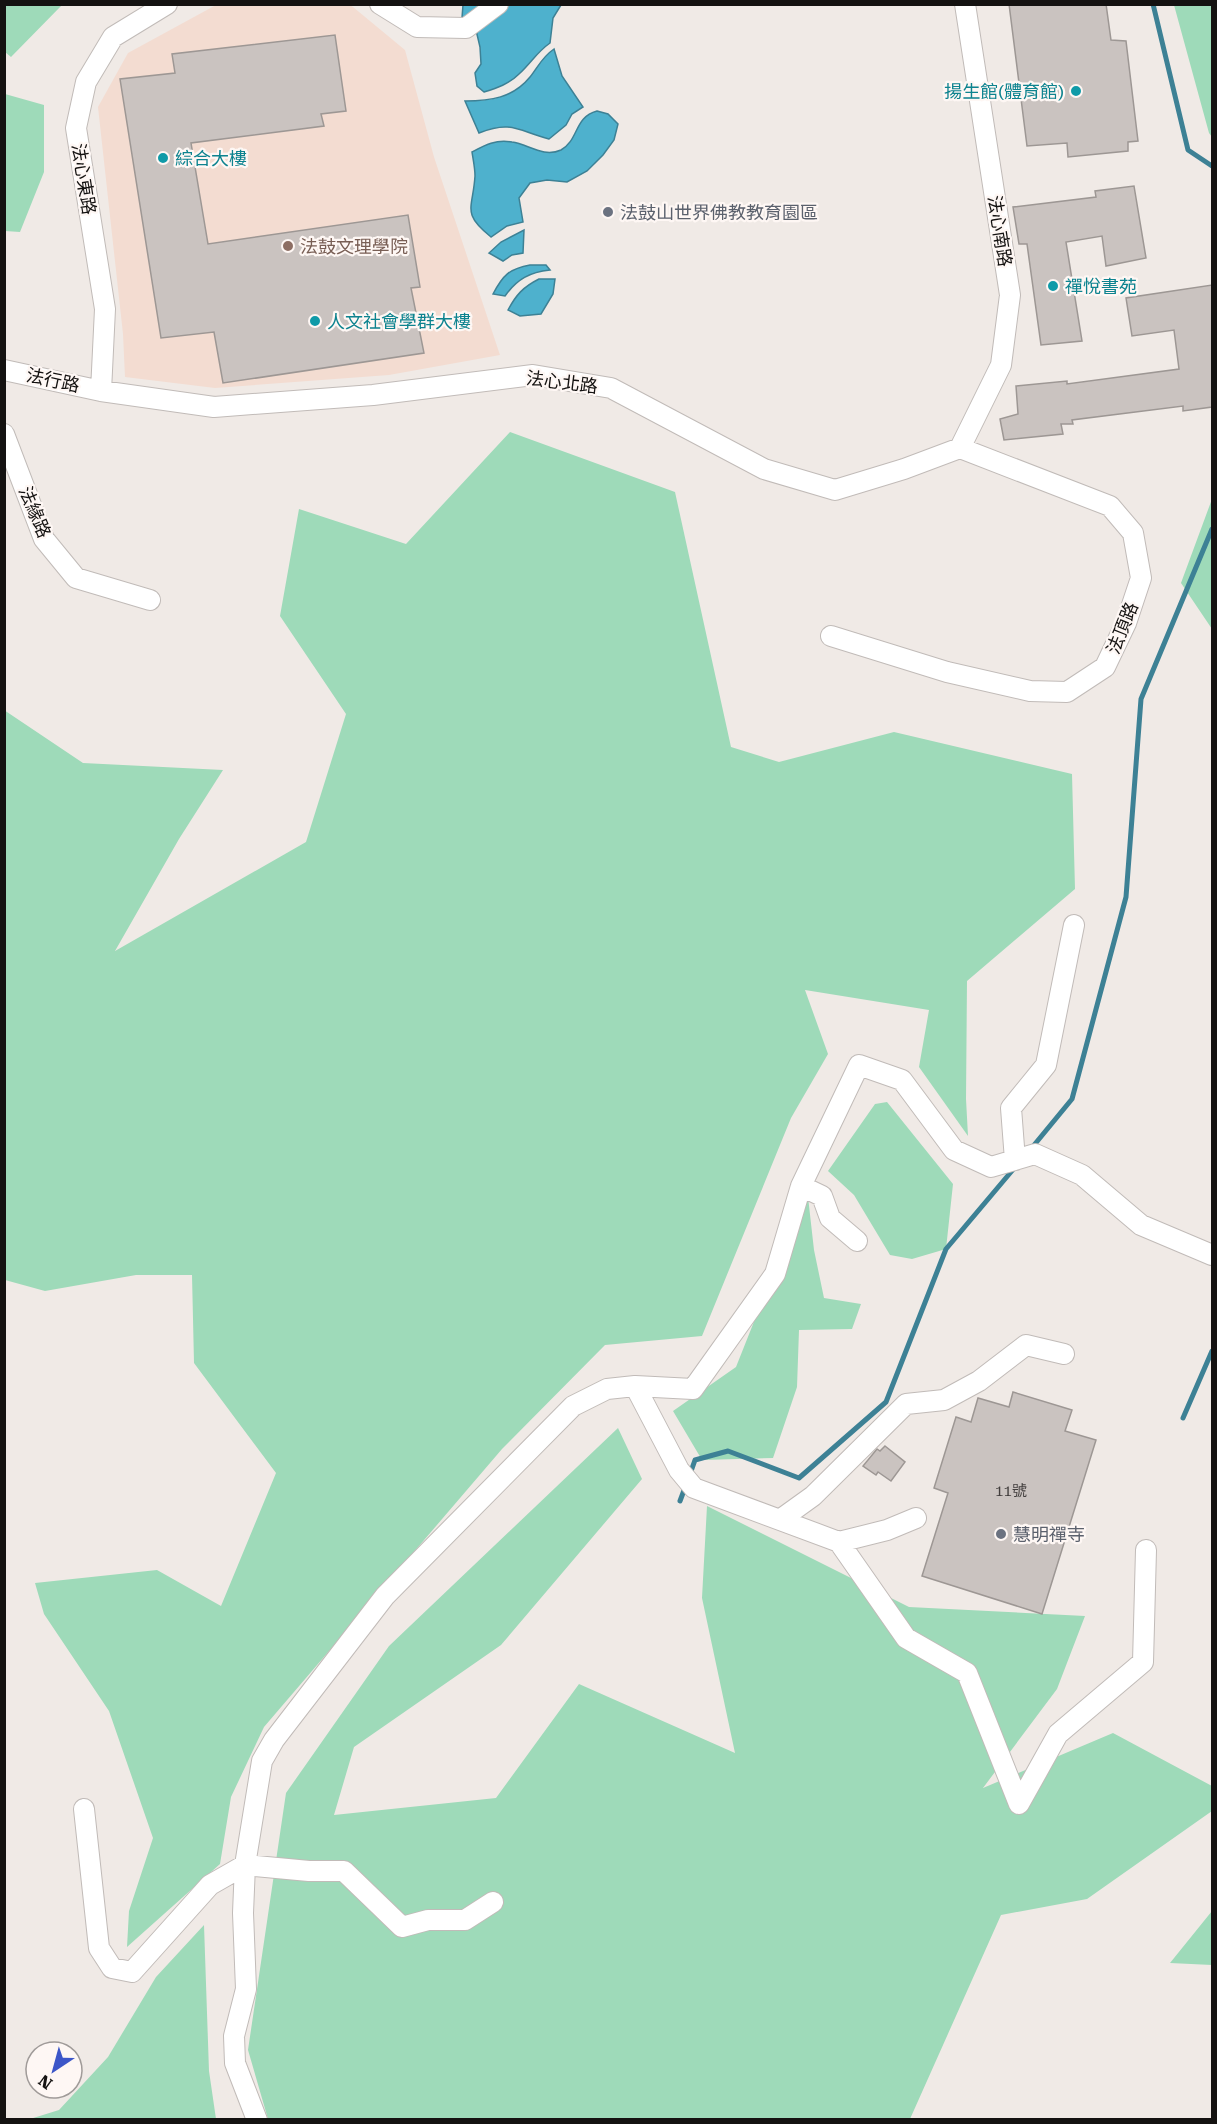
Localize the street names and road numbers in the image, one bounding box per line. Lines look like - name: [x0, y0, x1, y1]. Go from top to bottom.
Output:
- street label: 法心東路: [68, 142, 100, 216]
- street label: 法心南路: [984, 194, 1016, 268]
- street label: 法行路: [24, 364, 82, 396]
- street label: 法心北路: [525, 367, 599, 397]
- street label: 法緣路: [15, 483, 55, 541]
- street label: 法頂路: [1102, 599, 1142, 657]

